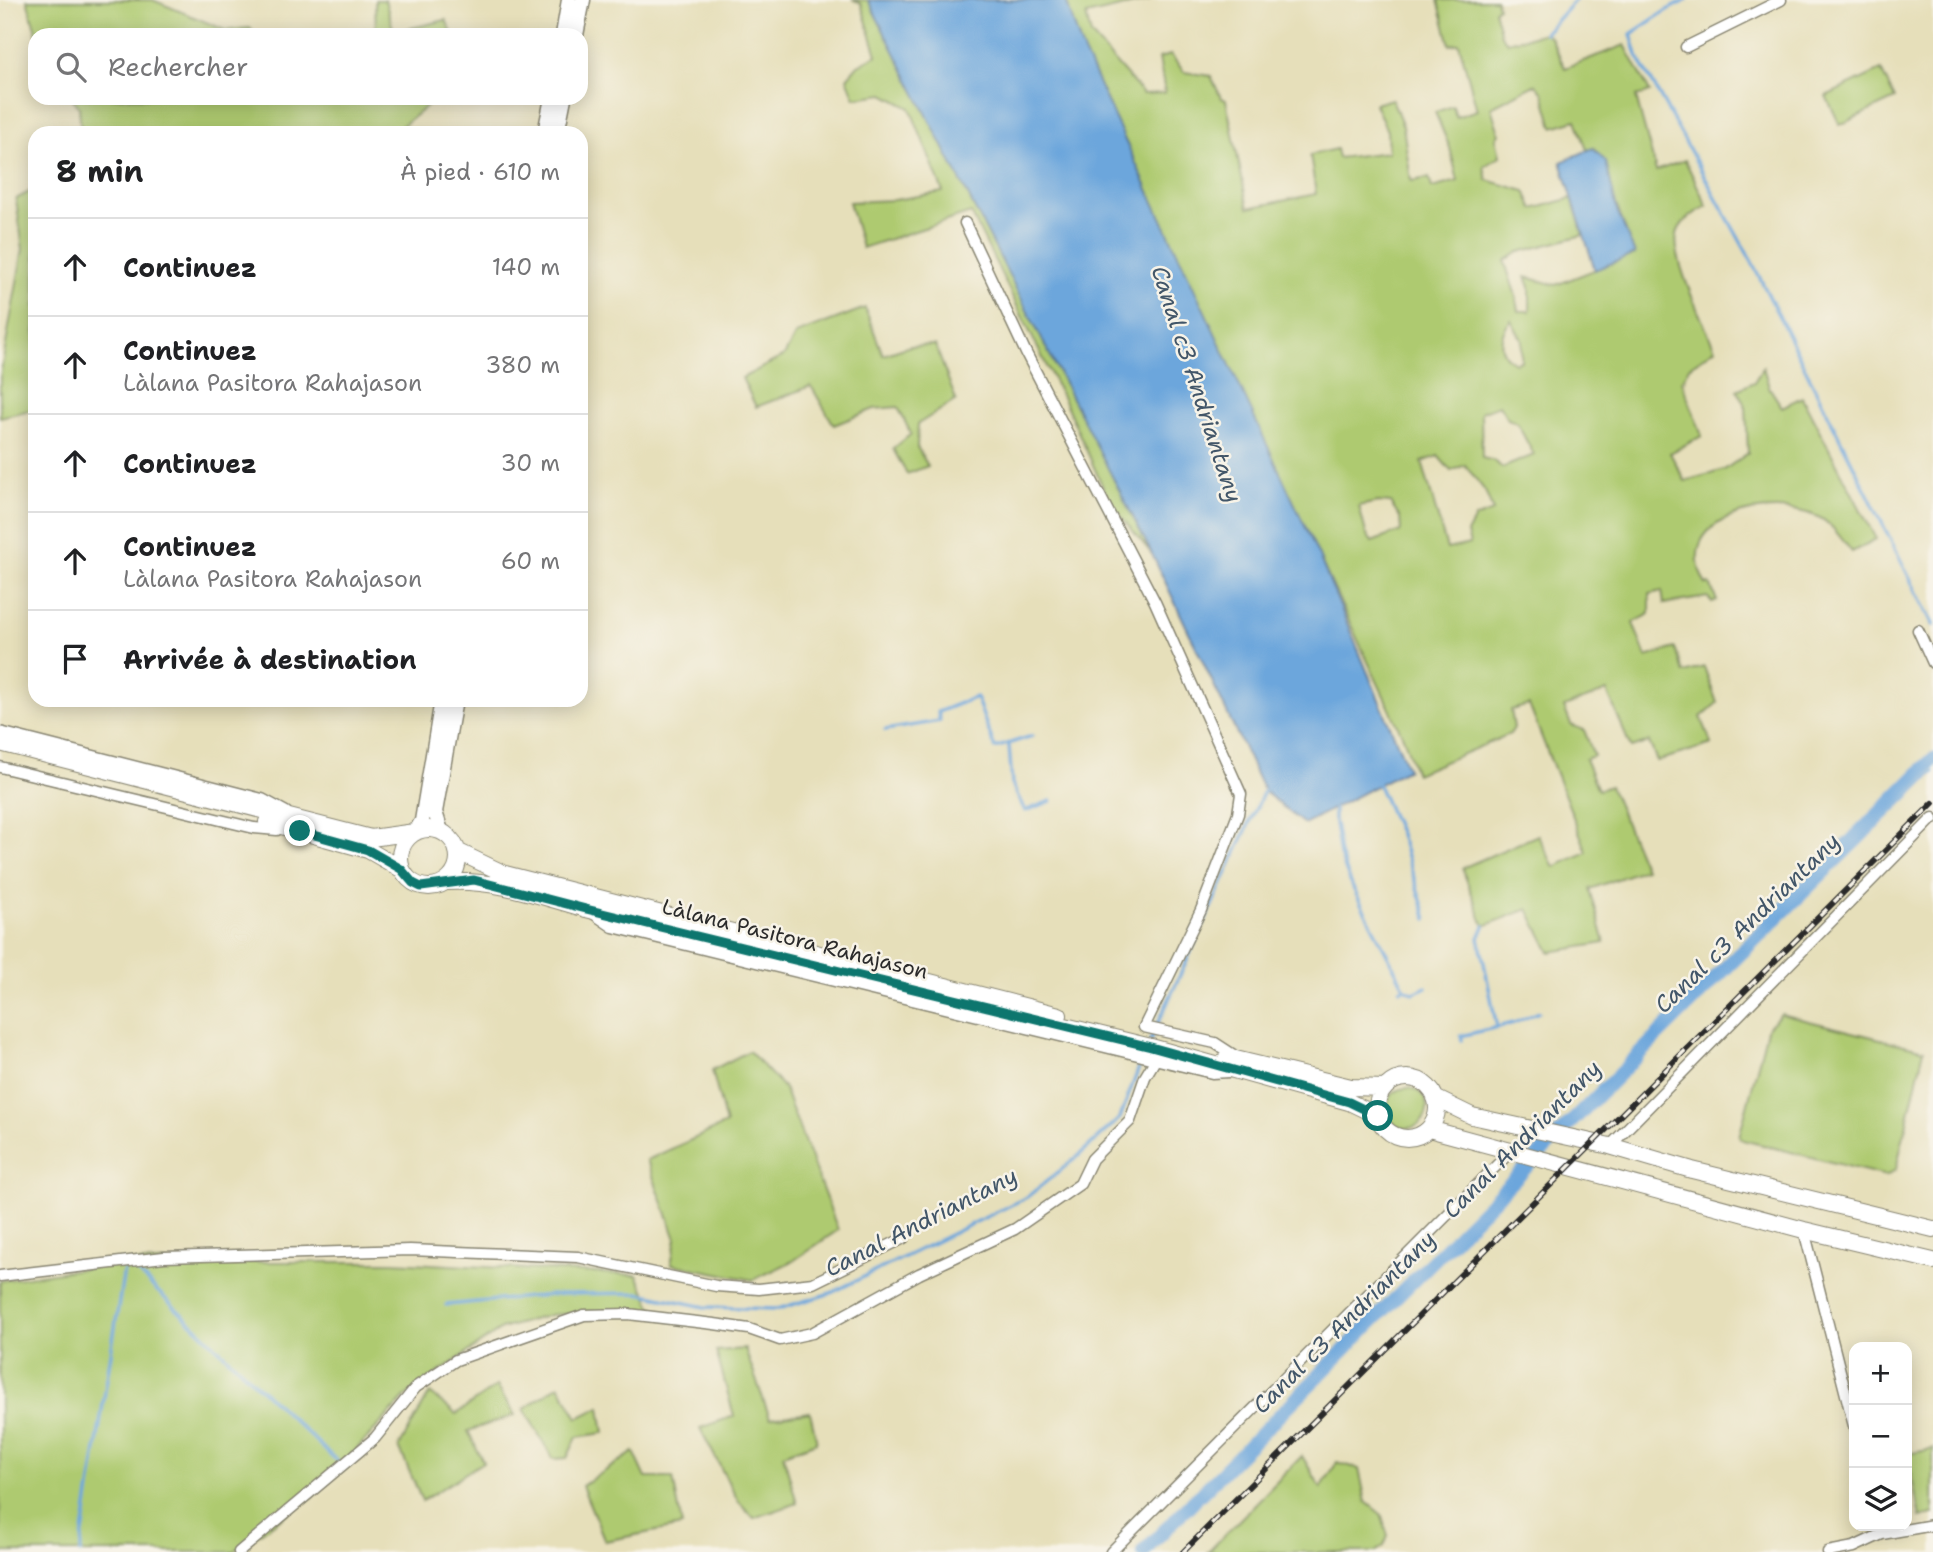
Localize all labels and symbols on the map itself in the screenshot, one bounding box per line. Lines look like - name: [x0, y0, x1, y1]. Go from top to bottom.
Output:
- water label: Canal c3 Andriantany: [1145, 262, 1249, 506]
- route end: [284, 815, 315, 846]
- water label: Canal c3 Andriantany: [1648, 826, 1846, 1020]
- street label: Làlana Pasitora Rahajason: [659, 892, 931, 986]
- water label: Canal Andriantany: [1436, 1053, 1608, 1225]
- route start: [1362, 1100, 1393, 1131]
- water label: Canal Andriantany: [820, 1160, 1022, 1284]
- water label: Canal c3 Andriantany: [1246, 1224, 1442, 1420]

